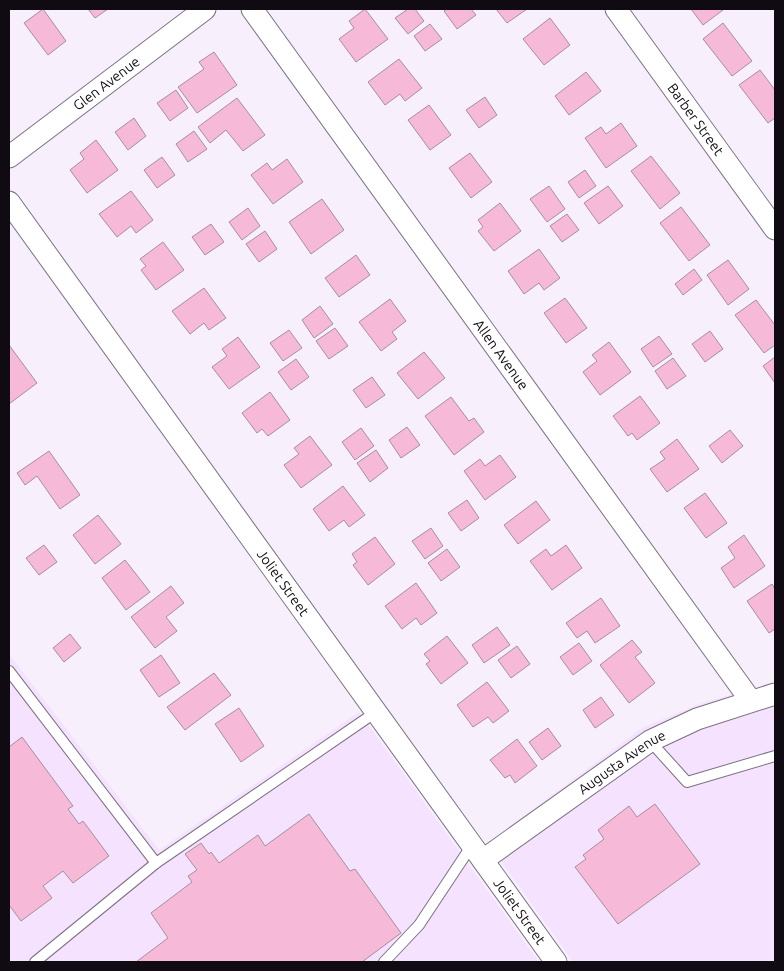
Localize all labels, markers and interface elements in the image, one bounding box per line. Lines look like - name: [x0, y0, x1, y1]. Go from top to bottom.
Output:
- street label: Glen Avenue: [70, 53, 143, 114]
- street label: Barber Street: [664, 80, 727, 159]
- street label: Allen Avenue: [471, 316, 532, 393]
- street label: Joliet Street: [254, 546, 312, 619]
- street label: Augusta Avenue: [575, 727, 668, 798]
- street label: Joliet Street: [490, 875, 549, 948]

